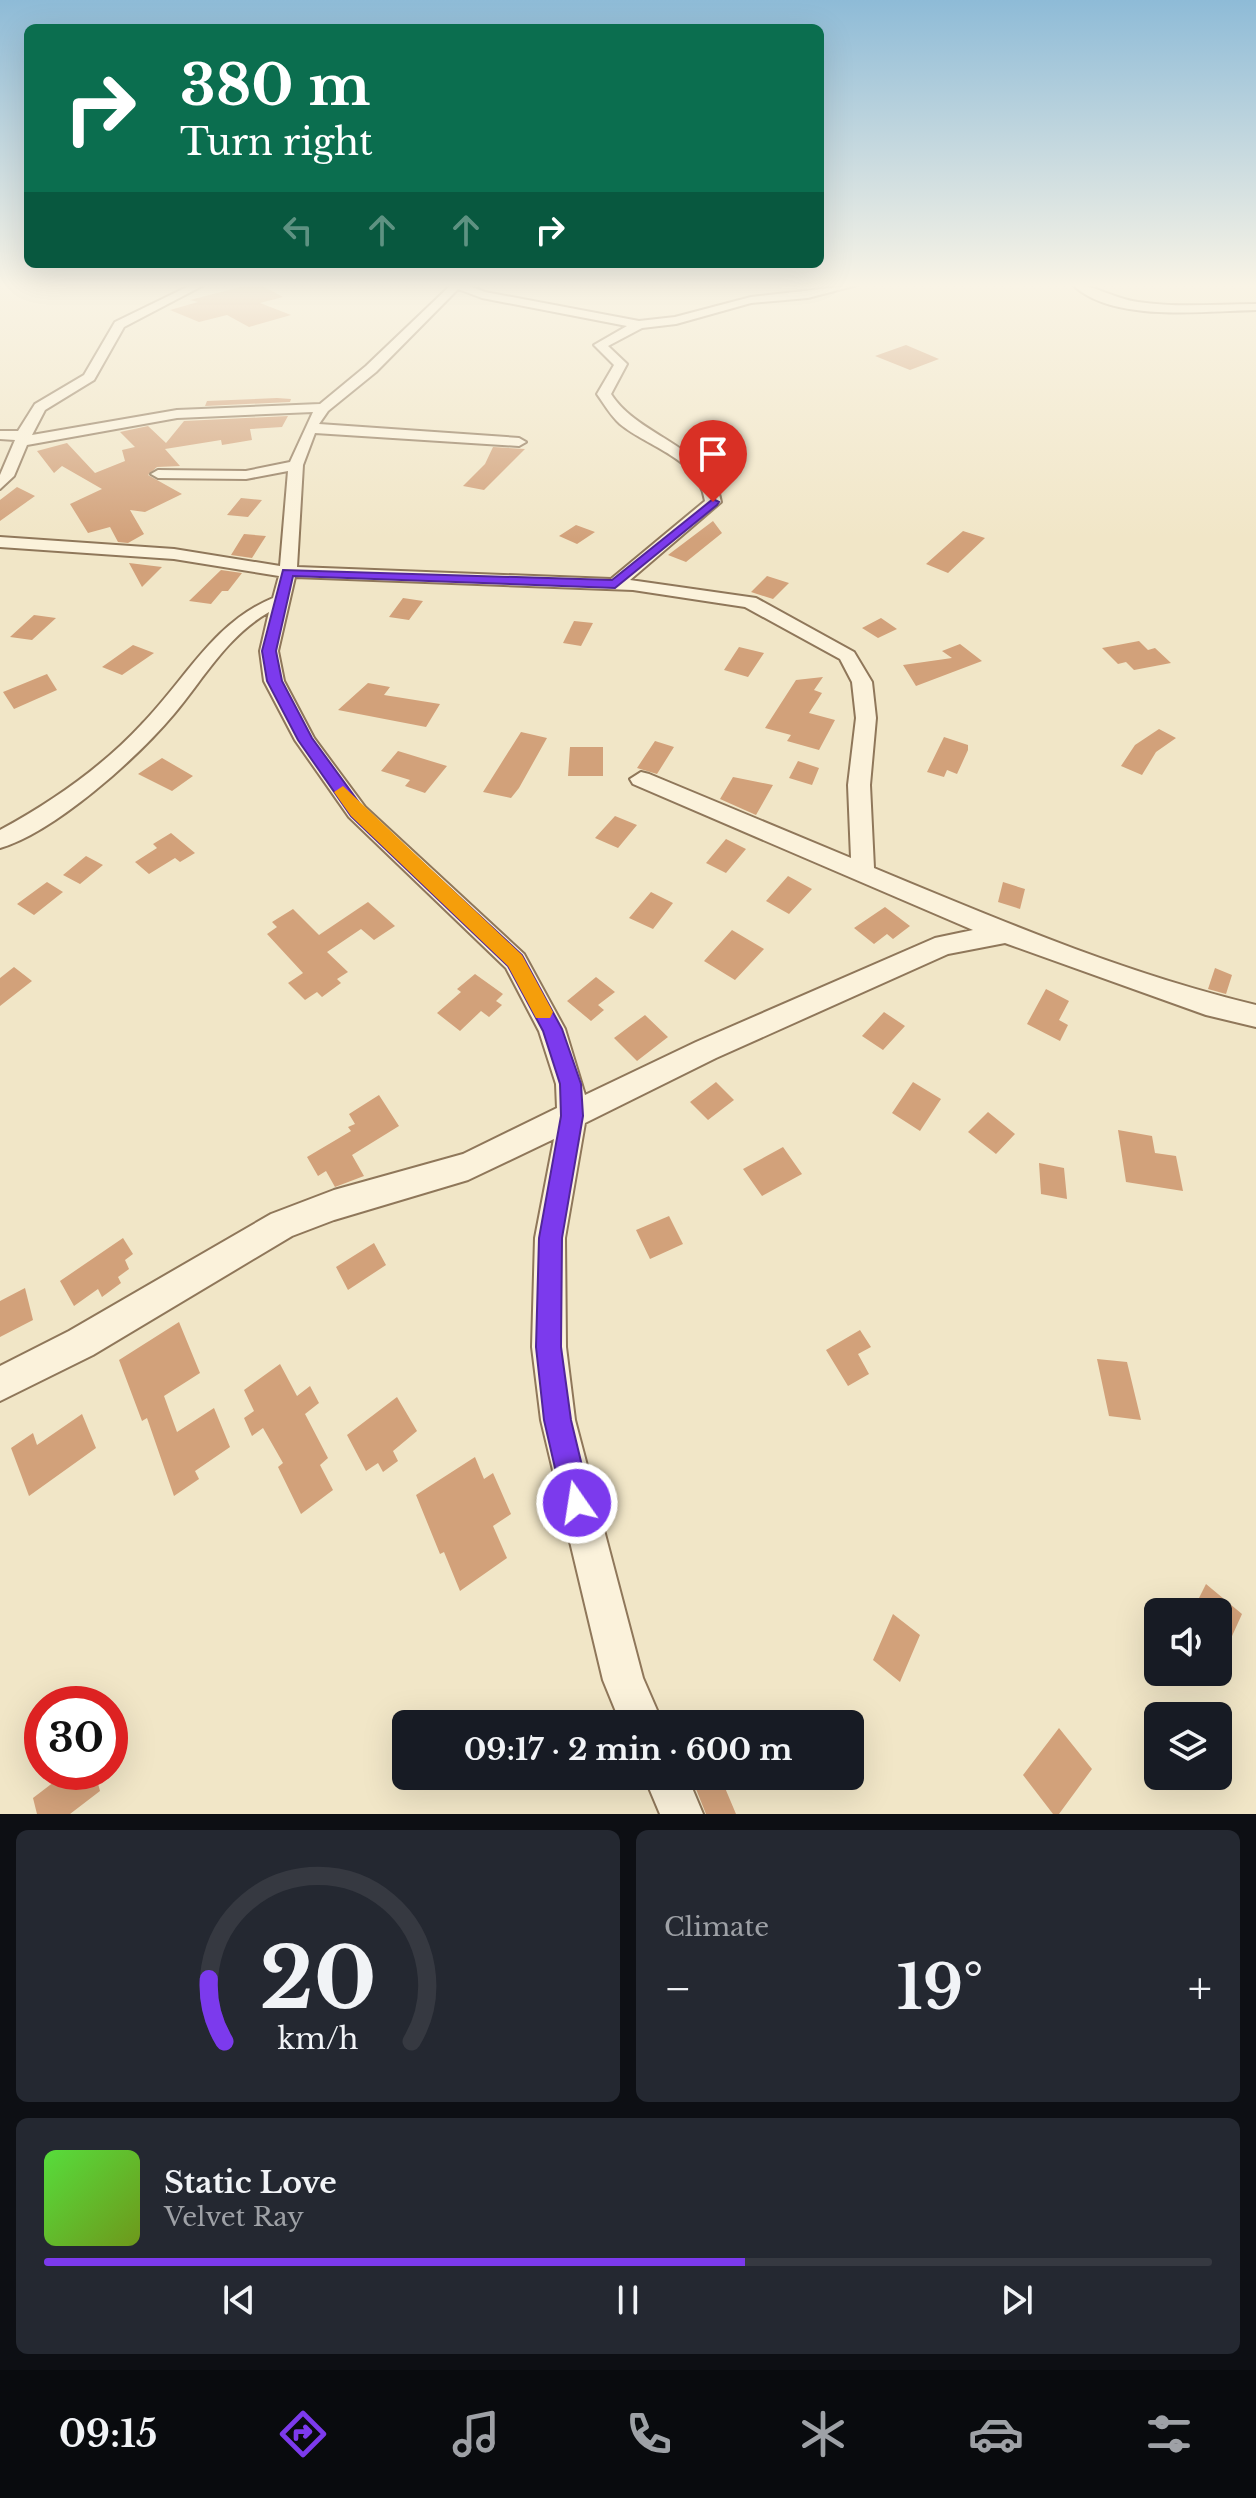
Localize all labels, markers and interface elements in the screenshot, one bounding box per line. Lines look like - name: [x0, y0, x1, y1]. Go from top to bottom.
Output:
- text: 380 m: [180, 51, 370, 120]
- icon: right: [48, 56, 152, 160]
- text: Turn right: [180, 120, 373, 165]
- icon: left: [276, 208, 320, 252]
- icon: ahead: [360, 208, 404, 252]
- icon: ahead: [444, 208, 488, 252]
- icon: right: [528, 208, 572, 252]
- pin: [679, 420, 747, 502]
- icon: arrive: [691, 432, 735, 476]
- position arrow: [535, 1461, 619, 1545]
- map controls: [1144, 1598, 1232, 1790]
- button: sound: [1144, 1598, 1232, 1686]
- speed limit sign: 30: [24, 1686, 128, 1790]
- button: layers: [1144, 1702, 1232, 1790]
- text: 09:17 · 2 min · 600 m: [464, 1731, 792, 1768]
- text: Climate: [664, 1911, 769, 1943]
- text: 20: [260, 1927, 376, 2030]
- text: 19°: [897, 1951, 983, 2025]
- text: −: [664, 1961, 692, 2016]
- text: +: [1188, 1961, 1212, 2016]
- text: km/h: [277, 2021, 359, 2057]
- text: Static Love: [164, 2164, 337, 2201]
- text: Velvet Ray: [164, 2201, 304, 2233]
- icon: previous: [217, 2278, 261, 2322]
- icon: pause: [606, 2278, 650, 2322]
- icon: next: [995, 2278, 1039, 2322]
- icon: directions: [275, 2406, 331, 2462]
- icon: music: [448, 2406, 504, 2462]
- icon: phone: [621, 2406, 677, 2462]
- icon: climate: [795, 2406, 851, 2462]
- icon: car: [968, 2406, 1024, 2462]
- icon: filters: [1141, 2406, 1197, 2462]
- text: 09:15: [59, 2412, 157, 2457]

